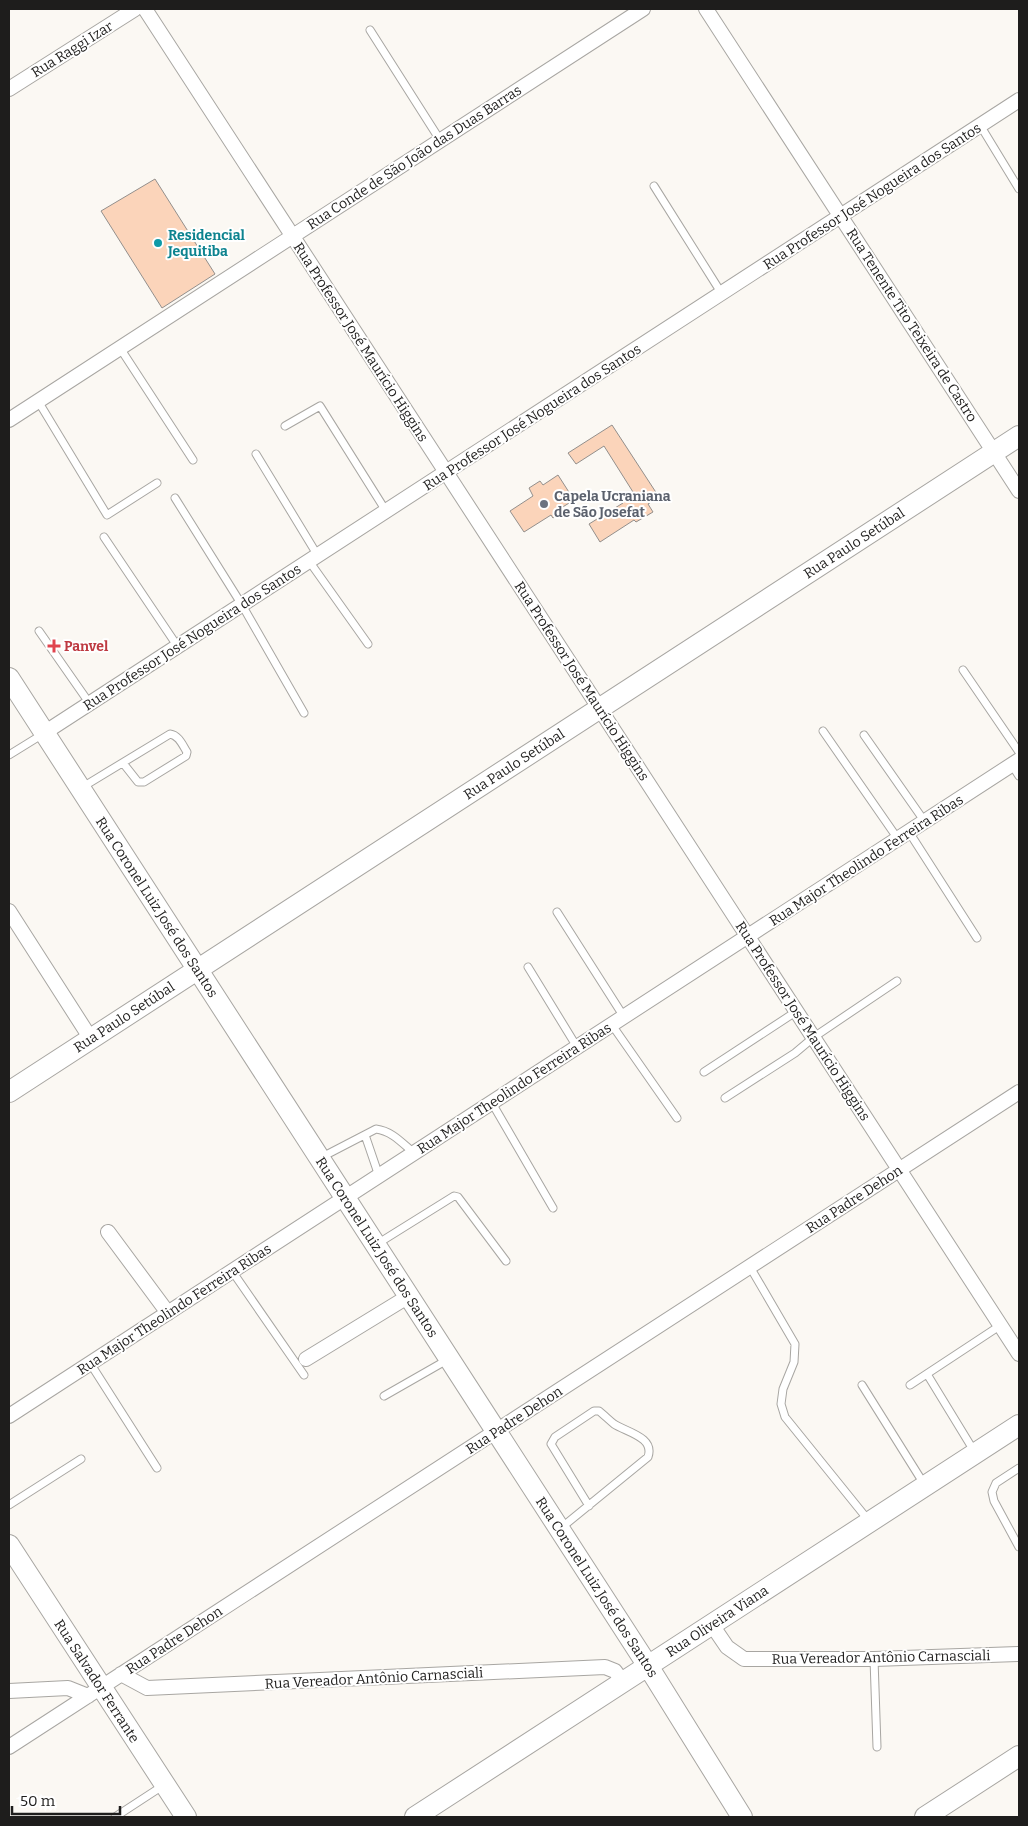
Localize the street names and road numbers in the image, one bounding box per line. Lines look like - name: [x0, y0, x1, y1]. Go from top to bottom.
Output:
- street label: Rua Raggi Izar: [28, 18, 116, 81]
- street label: Rua Conde de São João das Duas Barras: [304, 82, 525, 233]
- street label: Rua Professor José Nogueira dos Santos: [760, 120, 984, 273]
- street label: Rua Tenente Tito Teixeira de Castro: [843, 225, 981, 425]
- street label: Rua Professor José Maurício Higgins: [290, 239, 431, 445]
- street label: Rua Professor José Nogueira dos Santos: [420, 341, 644, 494]
- street label: Rua Paulo Setúbal: [801, 504, 908, 582]
- street label: Rua Professor José Nogueira dos Santos: [80, 561, 304, 714]
- street label: Rua Professor José Maurício Higgins: [511, 578, 652, 784]
- street label: Rua Paulo Setúbal: [461, 725, 568, 803]
- street label: Rua Major Theolindo Ferreira Ribas: [766, 791, 966, 930]
- street label: Rua Coronel Luiz José dos Santos: [92, 814, 221, 1001]
- street label: Rua Professor José Maurício Higgins: [732, 918, 873, 1124]
- street label: Rua Paulo Setúbal: [71, 978, 178, 1056]
- street label: Rua Major Theolindo Ferreira Ribas: [414, 1019, 614, 1158]
- street label: Rua Coronel Luiz José dos Santos: [312, 1154, 441, 1341]
- street label: Rua Padre Dehon: [803, 1162, 906, 1237]
- street label: Rua Major Theolindo Ferreira Ribas: [74, 1240, 274, 1379]
- street label: Rua Padre Dehon: [463, 1383, 566, 1458]
- street label: Rua Coronel Luiz José dos Santos: [532, 1494, 661, 1681]
- street label: Rua Oliveira Viana: [663, 1582, 772, 1661]
- street label: Rua Padre Dehon: [123, 1603, 226, 1678]
- street label: Rua Salvador Ferrante: [50, 1617, 143, 1746]
- street label: Rua Vereador Antônio Carnasciali: [772, 1647, 991, 1668]
- street label: Rua Vereador Antônio Carnasciali: [264, 1664, 484, 1693]

